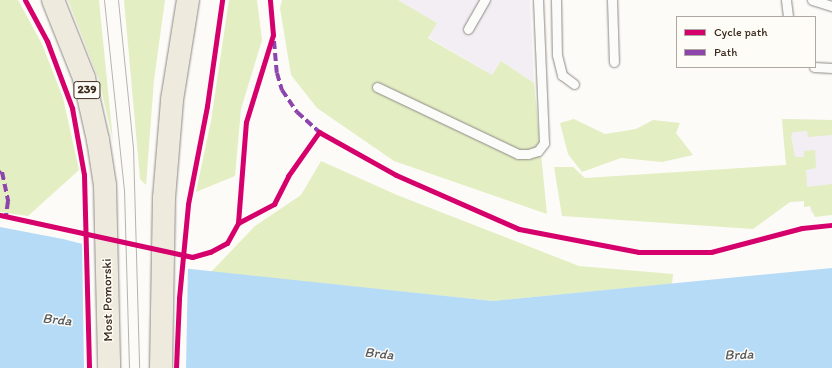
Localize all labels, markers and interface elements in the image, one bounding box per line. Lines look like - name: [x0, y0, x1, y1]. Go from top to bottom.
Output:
- legend: [676, 16, 816, 68]
- text: Cycle path: [714, 25, 768, 39]
- text: Path: [714, 45, 737, 59]
- road number: 239: [73, 80, 101, 100]
- street label: Most Pomorski: [99, 259, 117, 341]
- water label: Brda: [42, 310, 72, 330]
- water label: Brda: [364, 344, 394, 364]
- water label: Brda: [724, 346, 754, 364]

